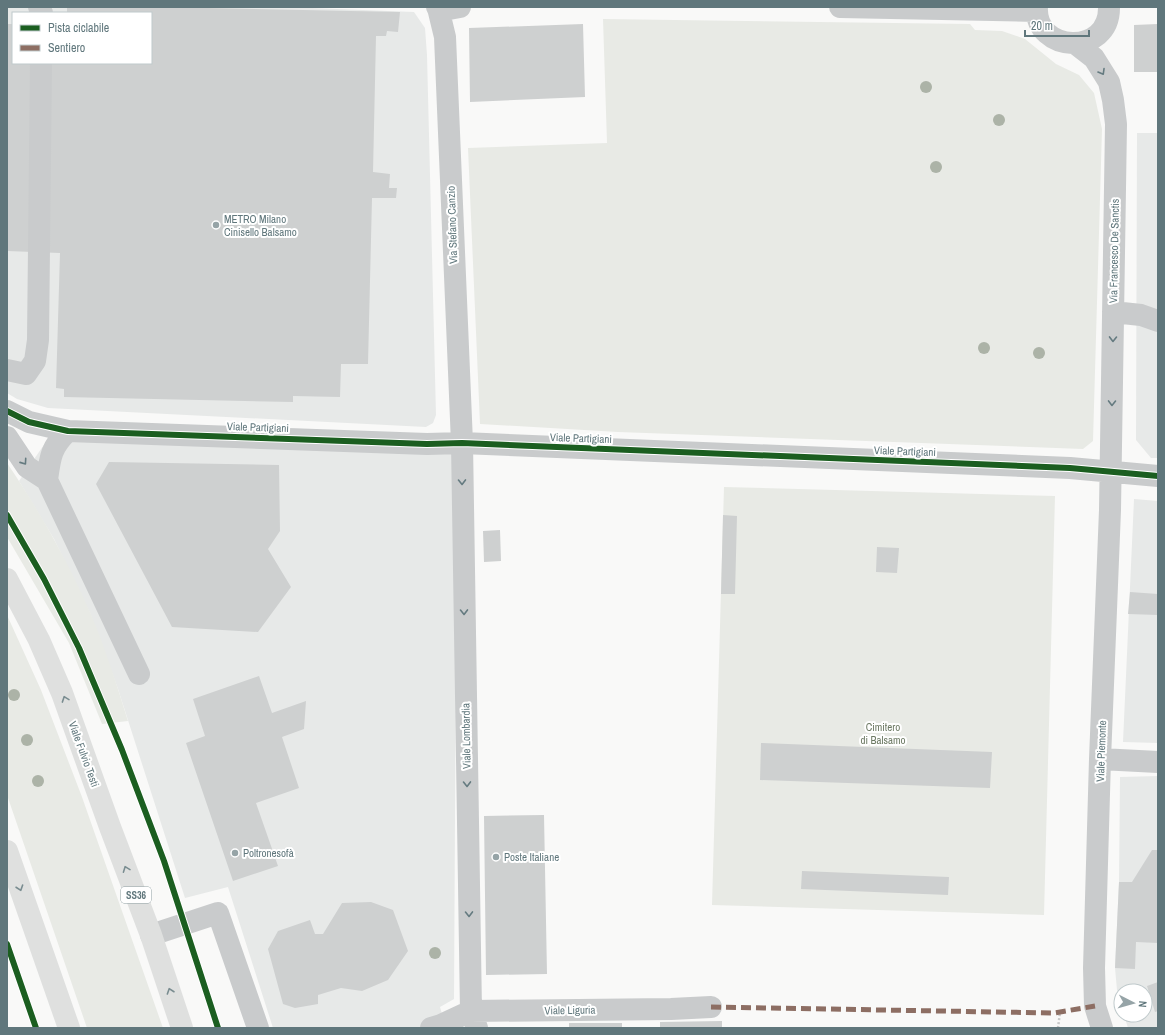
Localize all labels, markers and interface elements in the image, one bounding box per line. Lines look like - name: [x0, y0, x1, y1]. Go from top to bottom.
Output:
- legend: [12, 12, 152, 64]
- scale bar: [1025, 12, 1089, 38]
- text: 20 m: [1031, 18, 1053, 34]
- text: Pista ciclabile: [48, 20, 109, 36]
- text: Sentiero: [48, 40, 85, 56]
- one-way arrow: [1098, 68, 1105, 75]
- street label: Via Stefano Canzio: [444, 186, 460, 264]
- street label: Via Francesco De Sanctis: [1106, 198, 1122, 303]
- place label: METRO Milano Cinisello Balsamo: [224, 212, 297, 239]
- marker: METRO Milano Cinisello Balsamo: [211, 220, 221, 230]
- one-way arrow: [1109, 336, 1117, 342]
- one-way arrow: [1107, 400, 1116, 406]
- street label: Viale Partigiani: [227, 419, 289, 435]
- street label: Viale Partigiani: [550, 430, 612, 446]
- street label: Viale Partigiani: [874, 443, 936, 459]
- one-way arrow: [19, 457, 26, 464]
- one-way arrow: [458, 479, 467, 485]
- one-way arrow: [460, 609, 468, 615]
- one-way arrow: [61, 696, 69, 703]
- street label: Viale Lombardia: [458, 703, 474, 769]
- street label: Viale Fulvio Testi: [66, 719, 102, 789]
- park label: Cimitero di Balsamo: [860, 720, 906, 747]
- street label: Viale Piemonte: [1093, 720, 1109, 782]
- one-way arrow: [463, 781, 471, 787]
- place label: Poltronesofà: [243, 846, 294, 860]
- marker: Poltronesofà: [230, 848, 240, 858]
- place label: Poste Italiane: [504, 850, 559, 864]
- marker: Poste Italiane: [491, 852, 501, 862]
- one-way arrow: [122, 865, 130, 872]
- one-way arrow: [15, 884, 24, 891]
- road number: SS36: [121, 887, 151, 903]
- one-way arrow: [465, 911, 473, 917]
- north arrow: [1113, 983, 1153, 1023]
- one-way arrow: [166, 988, 175, 995]
- text: N: [1136, 1000, 1150, 1008]
- street label: Viale Liguria: [544, 1003, 596, 1017]

